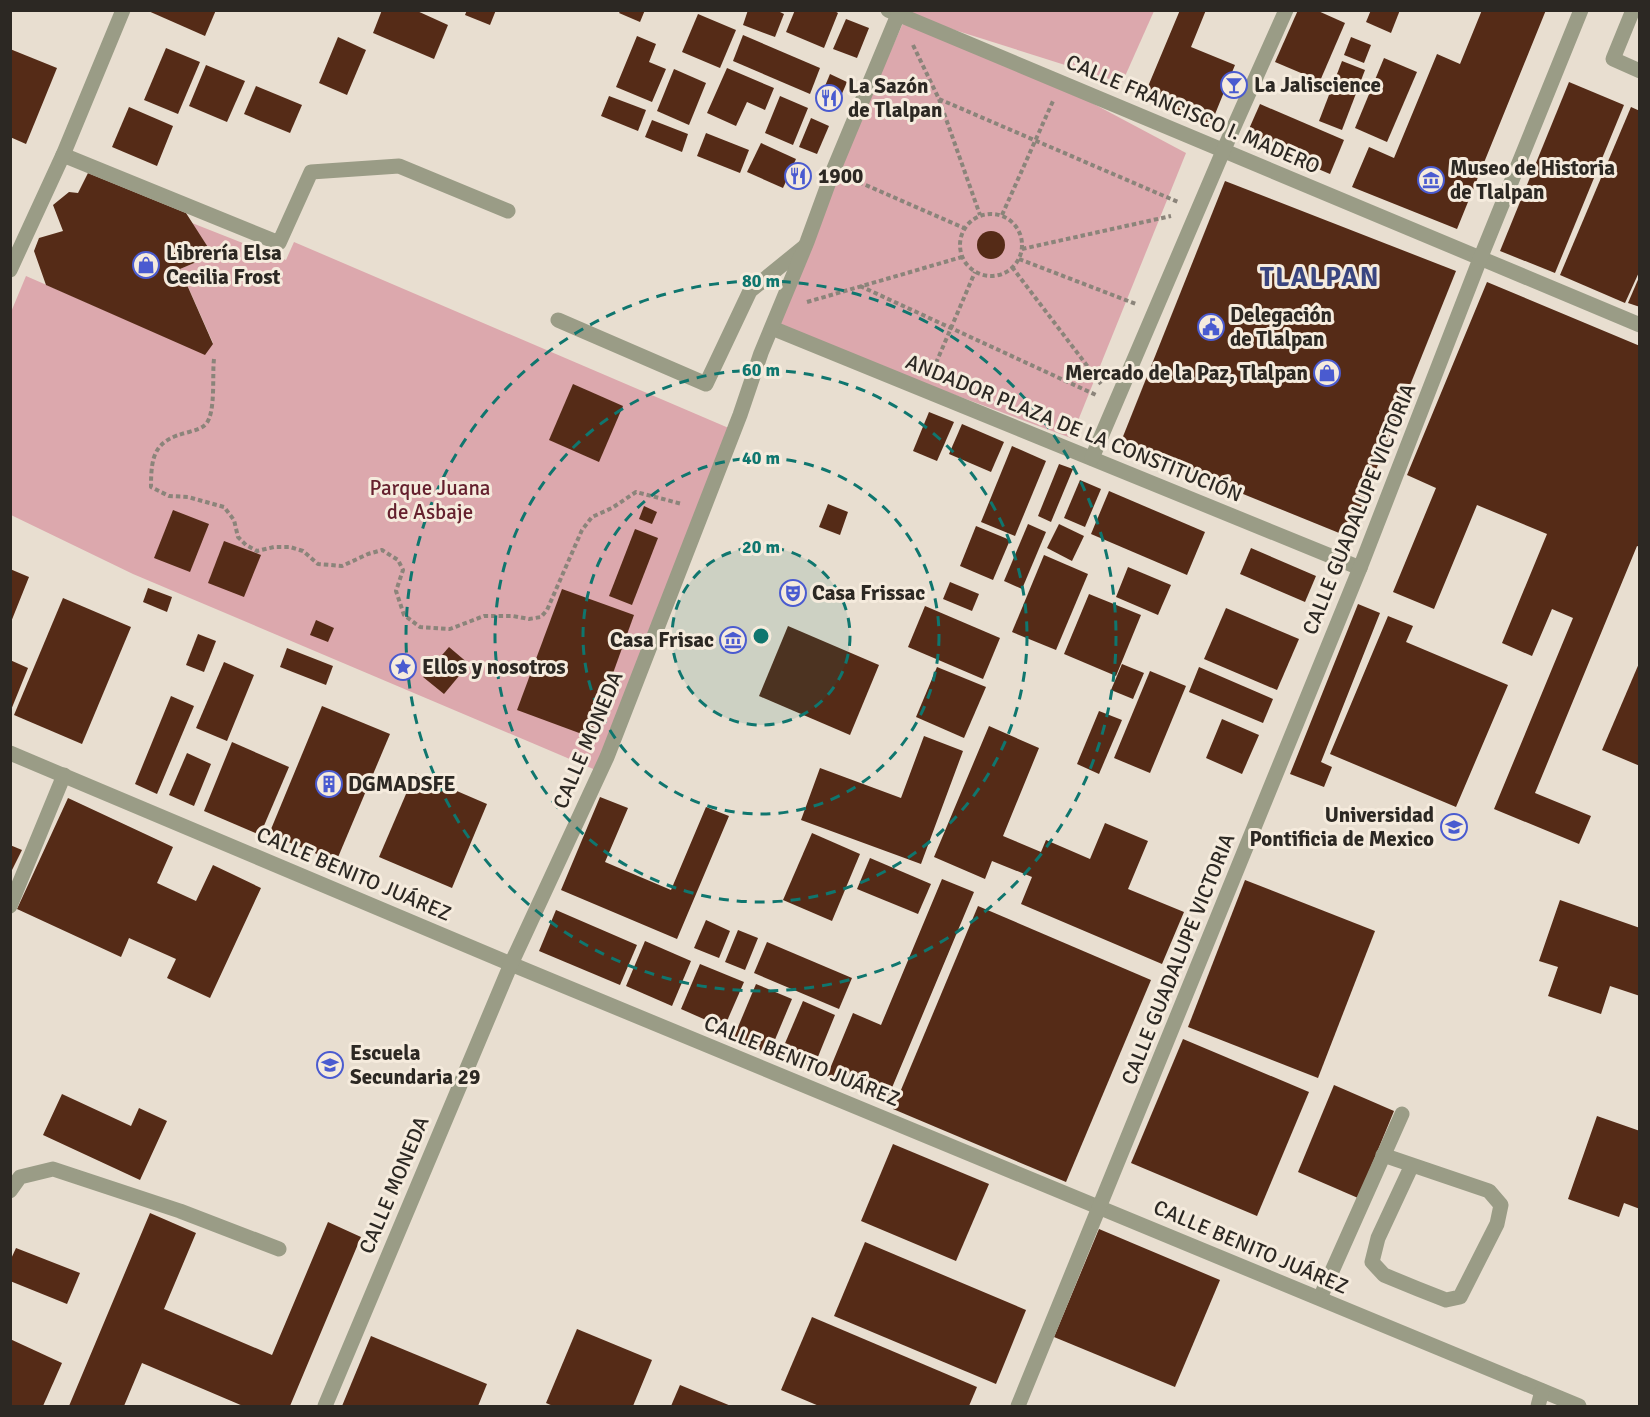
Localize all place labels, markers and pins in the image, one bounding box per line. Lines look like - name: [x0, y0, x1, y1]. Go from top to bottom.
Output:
- bar icon: La Jaliscience: [1219, 70, 1249, 100]
- place label: La Jaliscience: [1254, 72, 1381, 98]
- place label: La Sazón de Tlalpan: [848, 73, 943, 123]
- restaurant icon: La Sazón de Tlalpan: [814, 83, 844, 113]
- place label: Museo de Historia de Tlalpan: [1450, 155, 1615, 205]
- restaurant icon: 1900: [783, 161, 813, 191]
- place label: 1900: [818, 163, 863, 189]
- museum icon: Museo de Historia de Tlalpan: [1416, 165, 1446, 195]
- place label: Librería Elsa Cecilia Frost: [166, 240, 282, 290]
- shop icon: Librería Elsa Cecilia Frost: [131, 250, 161, 280]
- place label: Delegación de Tlalpan: [1230, 302, 1332, 352]
- public building icon: Delegación de Tlalpan: [1196, 312, 1226, 342]
- shop icon: Mercado de la Paz, Tlalpan: [1312, 358, 1342, 388]
- place label: Mercado de la Paz, Tlalpan: [1065, 360, 1308, 386]
- theatre icon: Casa Frissac: [778, 578, 808, 608]
- place label: Casa Frissac: [812, 580, 925, 606]
- museum icon: Casa Frisac: [718, 625, 748, 655]
- centre of rings: [751, 626, 771, 646]
- place label: Casa Frisac: [610, 627, 714, 653]
- place icon: Ellos y nosotros: [388, 652, 418, 682]
- place label: Ellos y nosotros: [422, 654, 566, 680]
- building icon: DGMADSFE: [314, 769, 344, 799]
- place label: DGMADSFE: [348, 771, 456, 797]
- place label: Universidad Pontificia de Mexico: [1249, 802, 1434, 852]
- school or university icon: Universidad Pontificia de Mexico: [1439, 812, 1469, 842]
- place label: Escuela Secundaria 29: [350, 1040, 480, 1090]
- school or university icon: Escuela Secundaria 29: [315, 1050, 345, 1080]

